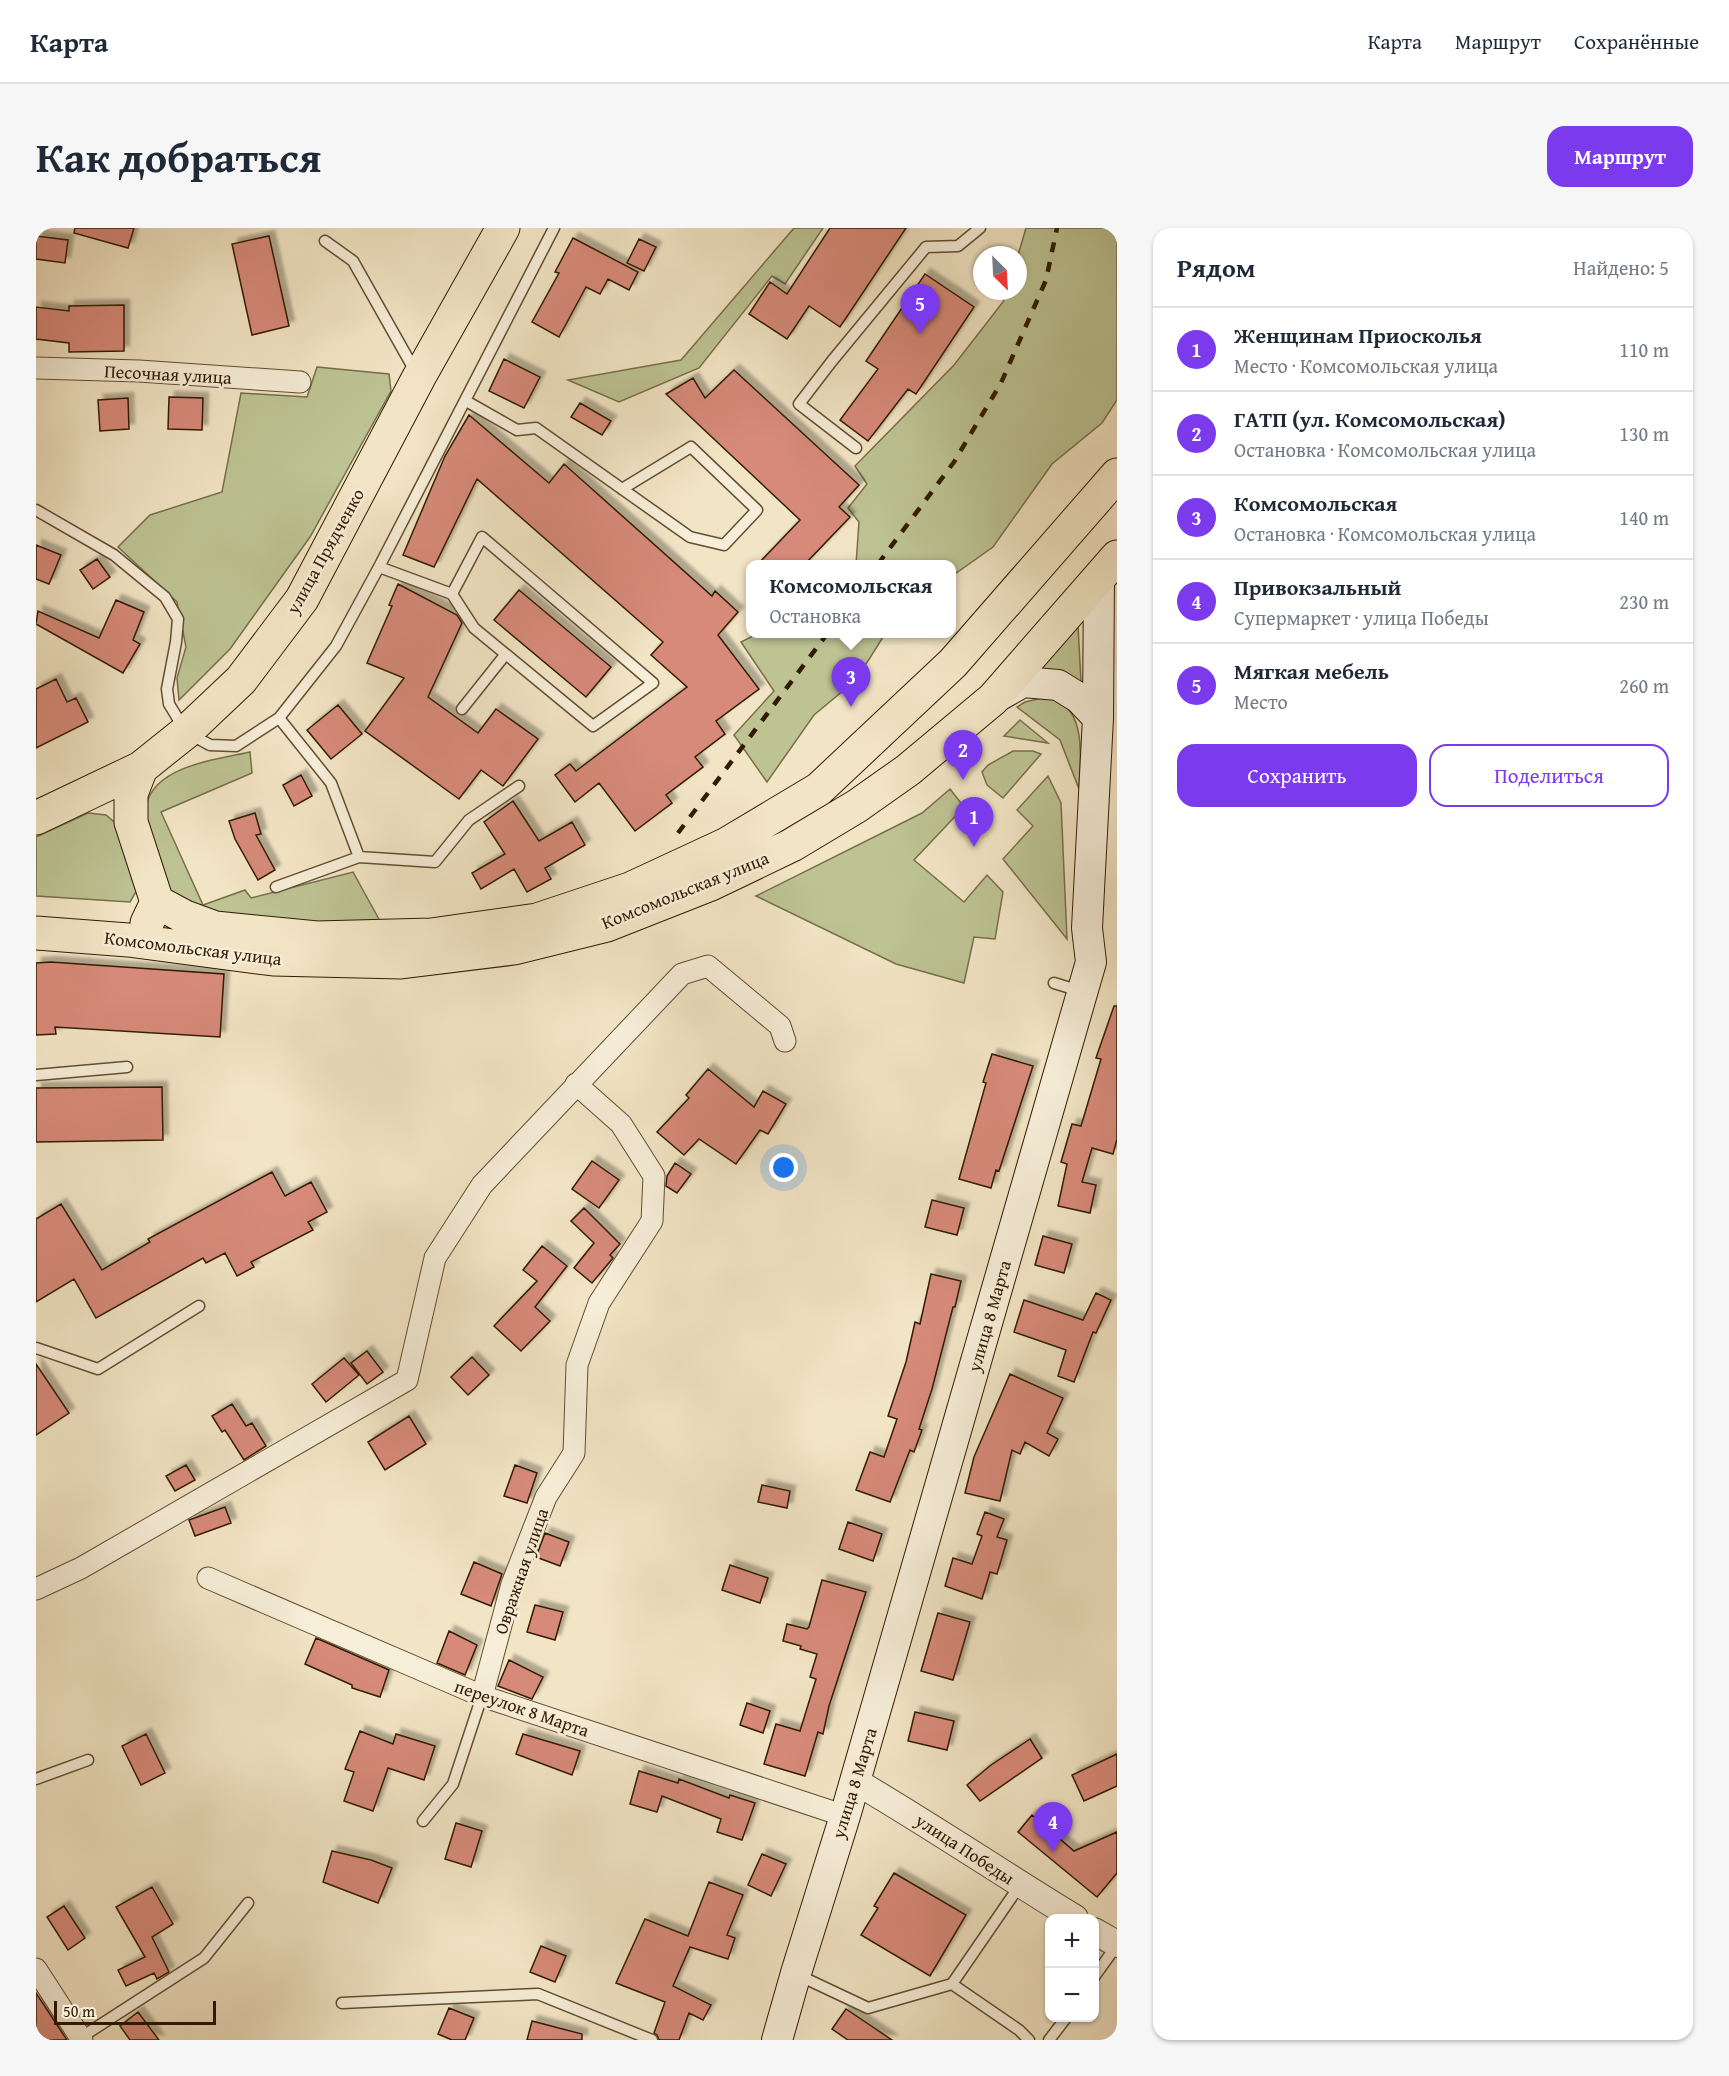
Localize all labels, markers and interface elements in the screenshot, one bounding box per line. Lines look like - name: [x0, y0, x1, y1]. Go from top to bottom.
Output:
- text: Карта: [30, 21, 108, 62]
- text: Карта: [1368, 26, 1422, 57]
- text: Маршрут: [1455, 26, 1541, 57]
- text: Сохранённые: [1574, 26, 1699, 57]
- text: Как добраться: [36, 126, 321, 187]
- button: Маршрут: [1547, 126, 1693, 187]
- north arrow: [973, 246, 1027, 300]
- text: Рядом: [1177, 248, 1255, 287]
- text: Найдено: 5: [1573, 253, 1669, 282]
- pin: 5: [900, 285, 940, 334]
- text: Женщинам Приосколья: [1234, 319, 1482, 351]
- text: 1: [1191, 335, 1202, 364]
- text: 110 m: [1619, 335, 1669, 364]
- text: Место · Комсомольская улица: [1234, 351, 1498, 380]
- street label: Песочная улица: [104, 357, 233, 391]
- text: ГАТП (ул. Комсомольская): [1234, 403, 1506, 435]
- text: 2: [1191, 419, 1202, 448]
- text: 130 m: [1619, 419, 1669, 448]
- text: Остановка · Комсомольская улица: [1234, 435, 1536, 464]
- street label: улица Прядченко: [279, 483, 371, 620]
- text: Комсомольская: [1234, 487, 1397, 519]
- text: 3: [1191, 503, 1202, 532]
- text: 140 m: [1619, 503, 1669, 532]
- text: Остановка · Комсомольская улица: [1234, 519, 1536, 548]
- popup: [746, 560, 956, 638]
- text: Комсомольская: [769, 569, 933, 601]
- text: Привокзальный: [1234, 571, 1401, 603]
- text: 4: [1191, 587, 1202, 616]
- text: 230 m: [1619, 587, 1669, 616]
- text: Остановка: [769, 601, 861, 630]
- text: Супермаркет · улица Победы: [1234, 603, 1489, 632]
- text: Мягкая мебель: [1234, 655, 1389, 687]
- pin: 3: [832, 658, 870, 707]
- text: 5: [1191, 671, 1202, 700]
- text: 260 m: [1619, 671, 1669, 700]
- text: Место: [1234, 687, 1288, 716]
- pin: 2: [944, 730, 982, 780]
- button: Сохранить: [1177, 744, 1417, 807]
- button: Поделиться: [1429, 744, 1669, 807]
- pin: 1: [954, 798, 994, 847]
- street label: Комсомольская улица: [597, 844, 773, 936]
- street label: Комсомольская улица: [103, 924, 284, 972]
- your location: [769, 1153, 798, 1182]
- street label: улица 8 Марта: [960, 1257, 1018, 1376]
- street label: Овражная улица: [487, 1504, 555, 1638]
- street label: переулок 8 Марта: [451, 1672, 593, 1744]
- street label: улица 8 Марта: [824, 1724, 884, 1843]
- pin: 4: [1034, 1802, 1072, 1852]
- street label: улица Победы: [909, 1806, 1020, 1891]
- map controls: [1045, 1914, 1099, 2022]
- button: +: [1045, 1914, 1099, 1968]
- button: −: [1045, 1968, 1099, 2022]
- scale bar: [54, 1998, 216, 2026]
- text: 50 m: [63, 1999, 95, 2023]

